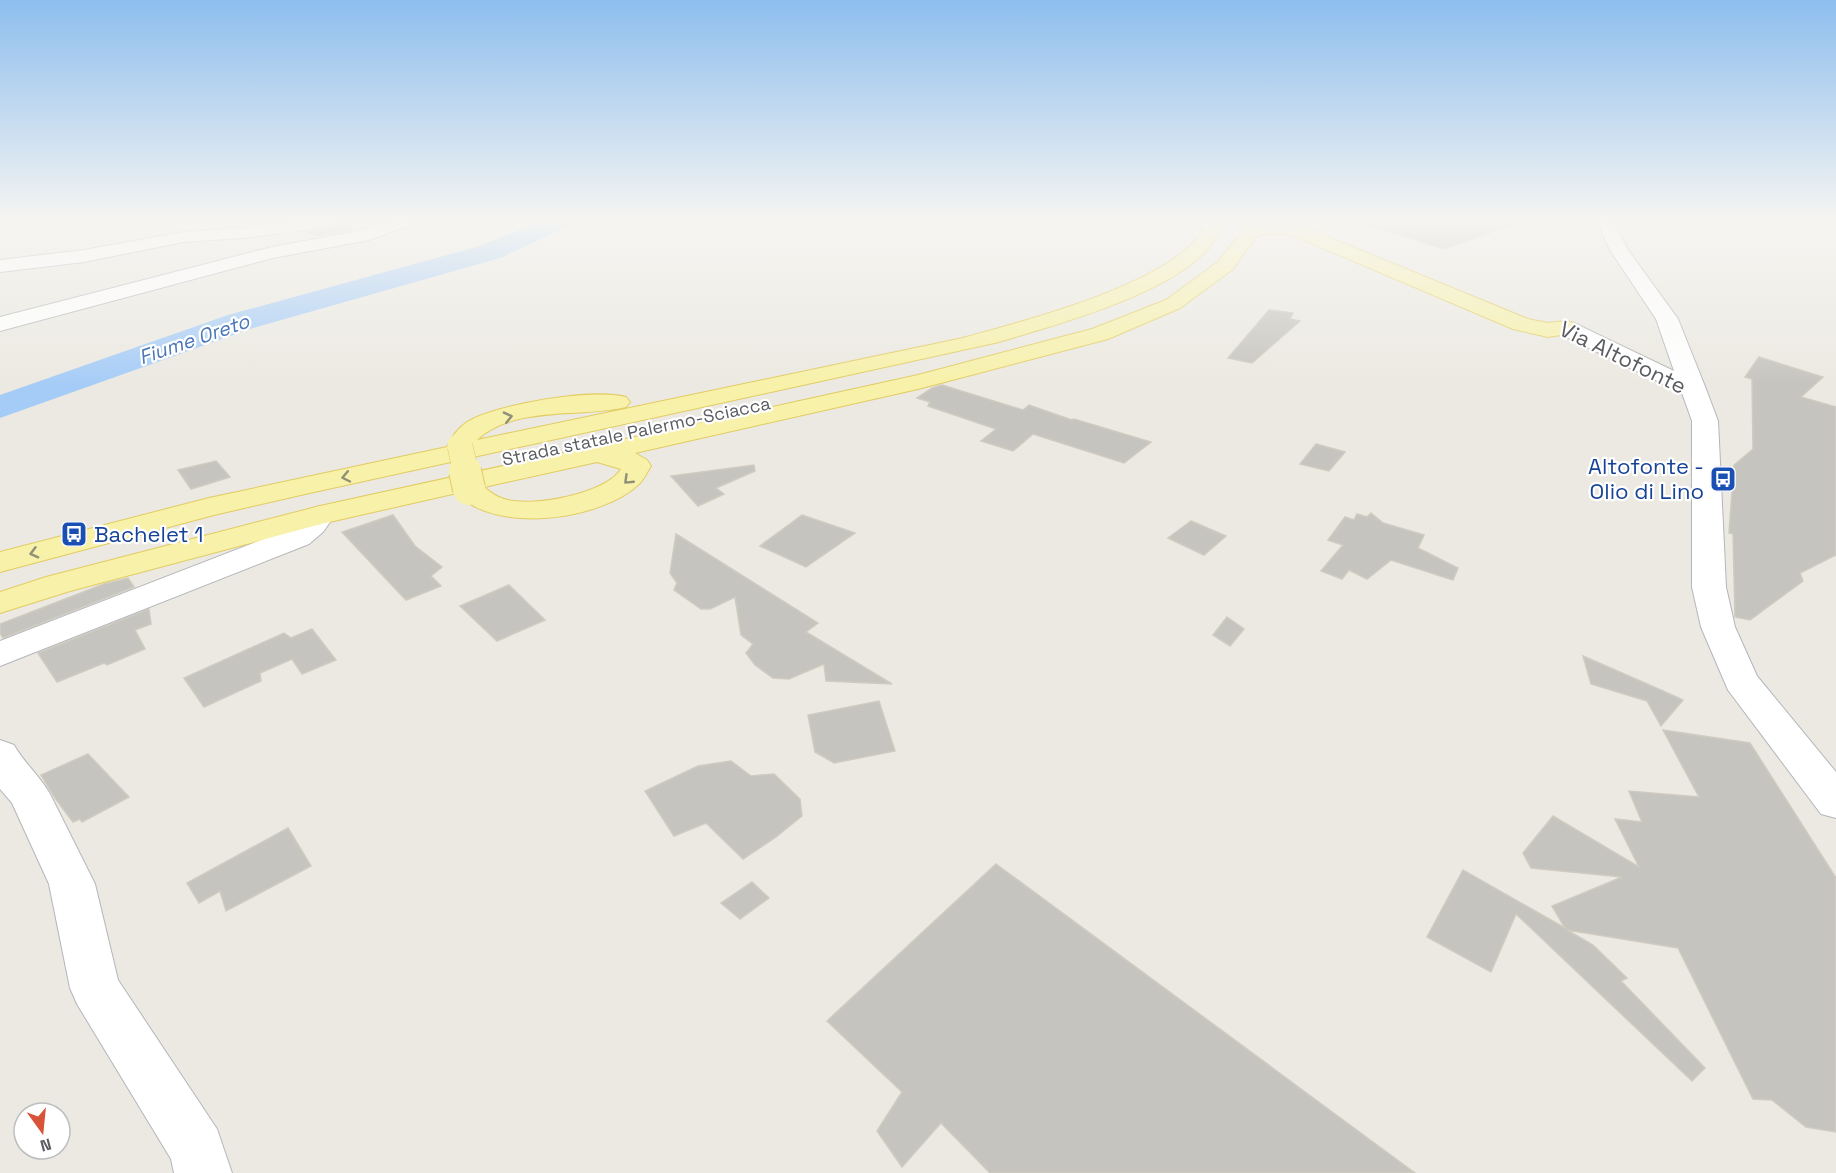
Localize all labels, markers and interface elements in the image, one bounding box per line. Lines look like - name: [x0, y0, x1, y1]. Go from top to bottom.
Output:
- water label: Fiume Oreto: [135, 308, 253, 370]
- street label: Via Altofonte: [1555, 314, 1691, 400]
- street label: Strada statale Palermo-Sciacca: [500, 391, 772, 471]
- one-way arrow: [503, 411, 513, 424]
- place label: Altofonte - Olio di Lino: [1588, 452, 1704, 505]
- bus stop icon: Altofonte - Olio di Lino: [1708, 464, 1738, 494]
- one-way arrow: [341, 470, 351, 483]
- one-way arrow: [624, 472, 635, 483]
- bus stop icon: Bachelet 1: [59, 519, 89, 549]
- place label: Bachelet 1: [94, 520, 204, 548]
- one-way arrow: [29, 546, 40, 558]
- north arrow: [12, 1101, 72, 1161]
- text: N: [38, 1133, 54, 1157]

